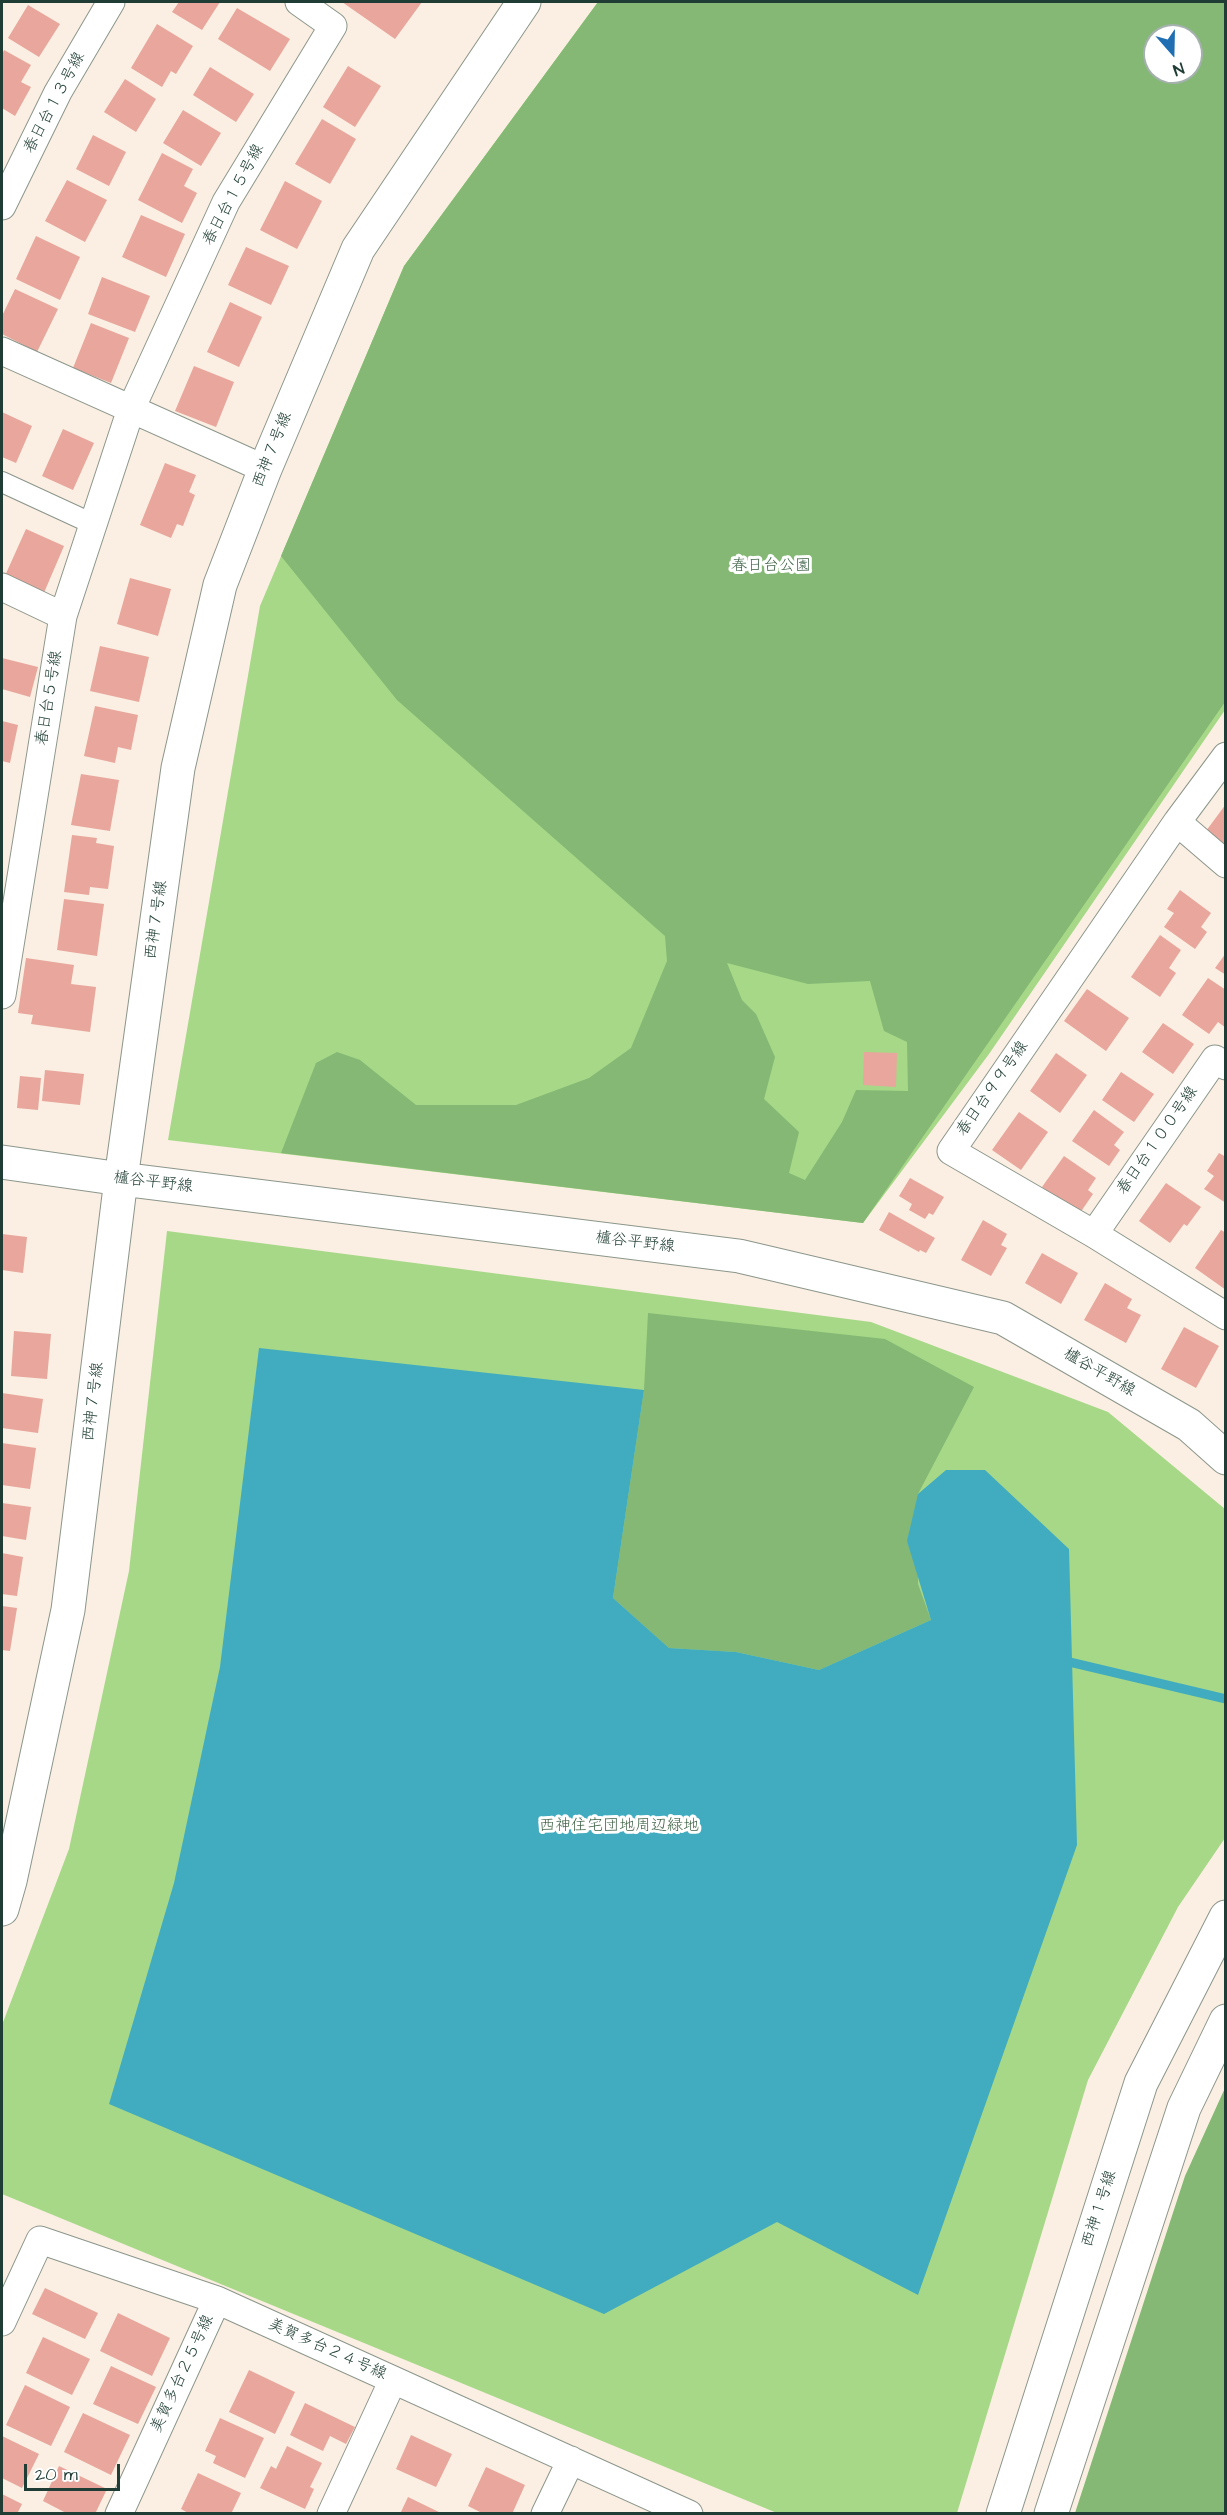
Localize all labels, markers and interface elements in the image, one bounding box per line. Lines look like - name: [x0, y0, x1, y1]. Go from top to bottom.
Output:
- north arrow: [1143, 24, 1203, 84]
- street label: 春日台１３号線: [20, 49, 90, 157]
- text: N: [1170, 57, 1187, 81]
- street label: 春日台１５号線: [199, 141, 269, 249]
- street label: 西神７号線: [249, 409, 297, 491]
- park label: 春日台公園: [731, 557, 811, 577]
- street label: 春日台５号線: [33, 649, 67, 747]
- street label: 西神７号線: [142, 879, 172, 961]
- street label: 春日台９９号線: [953, 1038, 1033, 1140]
- street label: 春日台１００号線: [1113, 1083, 1203, 1199]
- street label: 櫨谷平野線: [112, 1169, 194, 1197]
- street label: 櫨谷平野線: [594, 1229, 676, 1257]
- street label: 櫨谷平野線: [1060, 1345, 1138, 1401]
- street label: 西神７号線: [80, 1361, 108, 1443]
- park label: 西神住宅団地周辺緑地: [539, 1817, 699, 1837]
- street label: 西神１号線: [1079, 2168, 1121, 2250]
- street label: 美賀多台２５号線: [147, 2312, 219, 2436]
- street label: 美賀多台２４号線: [265, 2315, 389, 2385]
- scale bar: [27, 2452, 123, 2490]
- text: 20 m: [35, 2462, 78, 2487]

